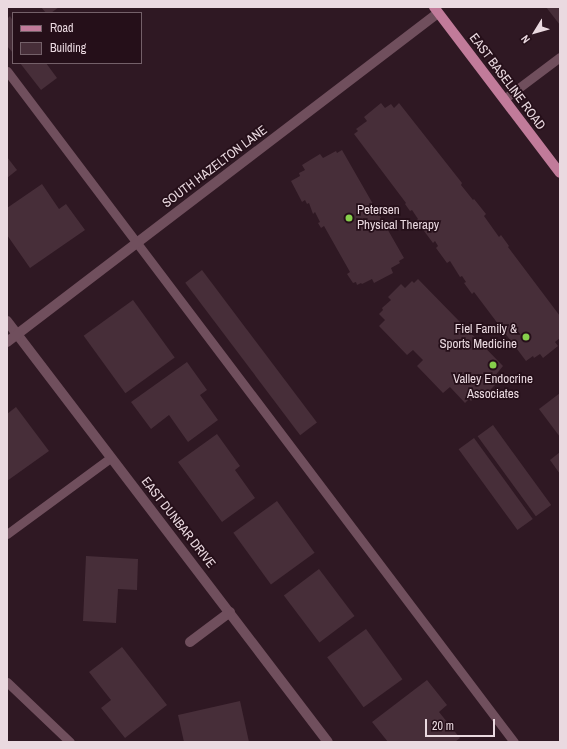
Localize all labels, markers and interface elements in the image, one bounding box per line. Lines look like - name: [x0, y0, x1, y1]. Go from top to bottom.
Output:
- legend: [12, 12, 142, 64]
- north arrow: [515, 12, 555, 52]
- text: Road: [50, 20, 74, 36]
- street label: EAST BASELINE ROAD: [466, 31, 548, 133]
- text: Building: [50, 40, 86, 56]
- street label: SOUTH HAZELTON LANE: [160, 123, 270, 211]
- place label: Petersen Physical Therapy: [357, 203, 439, 234]
- marker: Petersen Physical Therapy: [344, 213, 354, 223]
- place label: Fiel Family & Sports Medicine: [439, 322, 517, 353]
- marker: Fiel Family & Sports Medicine: [520, 331, 532, 343]
- marker: Valley Endocrine Associates: [487, 359, 499, 371]
- place label: Valley Endocrine Associates: [453, 372, 533, 403]
- street label: EAST DUNBAR DRIVE: [138, 474, 218, 572]
- scale bar: [427, 711, 497, 737]
- text: 20 m: [432, 718, 454, 734]

